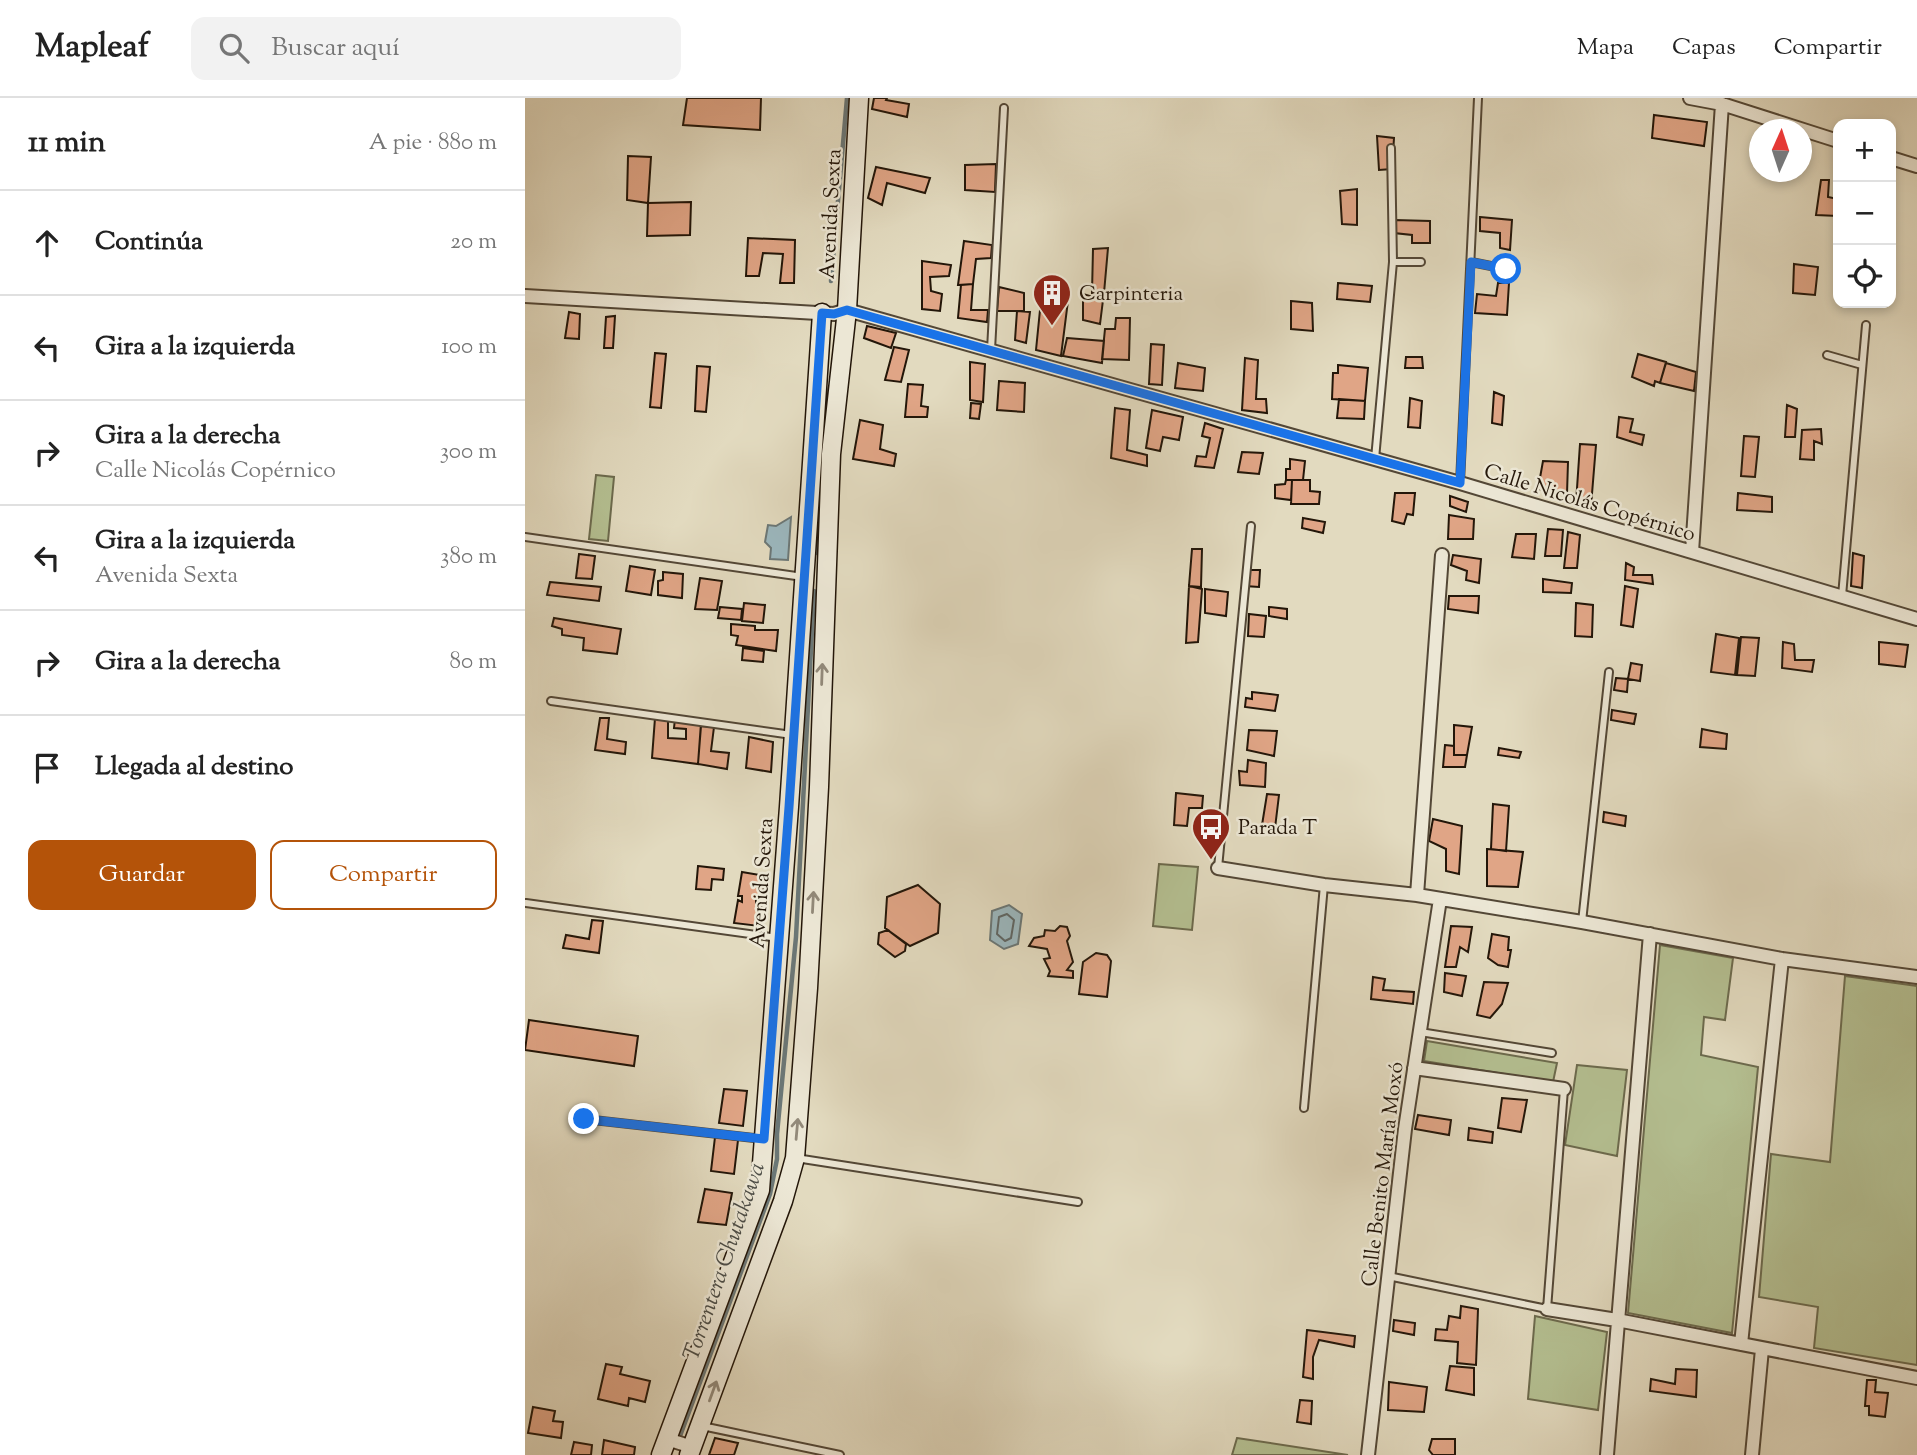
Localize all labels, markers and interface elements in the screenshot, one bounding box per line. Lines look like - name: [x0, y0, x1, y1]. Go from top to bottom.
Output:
- search box: [191, 17, 681, 80]
- text: Mapleaf: [35, 24, 149, 72]
- icon: search: [215, 29, 253, 67]
- text: Buscar aquí: [271, 30, 400, 67]
- text: Mapa: [1577, 31, 1634, 65]
- text: Capas: [1672, 31, 1736, 65]
- text: Compartir: [1774, 31, 1882, 65]
- north arrow: [1749, 119, 1812, 182]
- map controls: [1833, 119, 1896, 308]
- button: +: [1833, 119, 1896, 182]
- text: 11 min: [28, 122, 106, 165]
- text: A pie · 880 m: [369, 127, 497, 160]
- street label: Avenida Sexta: [814, 148, 850, 280]
- button: −: [1833, 182, 1896, 245]
- icon: ahead: [28, 224, 66, 262]
- text: Continúa: [95, 224, 203, 261]
- text: 20 m: [450, 226, 497, 259]
- button: locate: [1833, 245, 1896, 308]
- route start: [1490, 253, 1521, 284]
- building icon: Carpinteria: [1031, 272, 1073, 327]
- place label: Carpinteria: [1079, 280, 1184, 310]
- icon: left: [28, 329, 66, 367]
- text: Gira a la izquierda: [95, 329, 295, 366]
- text: 100 m: [441, 331, 497, 364]
- text: Gira a la derecha: [95, 418, 280, 455]
- icon: right: [28, 434, 66, 472]
- text: 300 m: [440, 436, 497, 469]
- text: Calle Nicolás Copérnico: [95, 455, 336, 488]
- street label: Calle Nicolás Copérnico: [1480, 457, 1699, 550]
- text: Gira a la izquierda: [95, 523, 295, 560]
- icon: left: [28, 539, 66, 577]
- text: 380 m: [440, 541, 497, 574]
- text: Avenida Sexta: [95, 560, 238, 593]
- icon: right: [28, 644, 66, 682]
- text: Gira a la derecha: [95, 644, 280, 681]
- text: 80 m: [449, 646, 497, 679]
- one-way arrow: [815, 663, 829, 686]
- icon: arrive: [28, 749, 66, 787]
- text: Llegada al destino: [95, 749, 293, 786]
- bus stop icon: Parada T: [1190, 806, 1232, 861]
- place label: Parada T: [1238, 814, 1317, 844]
- street label: Avenida Sexta: [743, 817, 783, 949]
- button: Guardar: [28, 840, 256, 910]
- button: Compartir: [270, 840, 497, 910]
- one-way arrow: [806, 890, 819, 913]
- street label: Calle Benito María Moxó: [1355, 1060, 1413, 1288]
- route end: [568, 1103, 599, 1134]
- one-way arrow: [791, 1118, 804, 1140]
- water label: Torrentera Chutakawa: [676, 1158, 775, 1365]
- one-way arrow: [707, 1380, 720, 1402]

